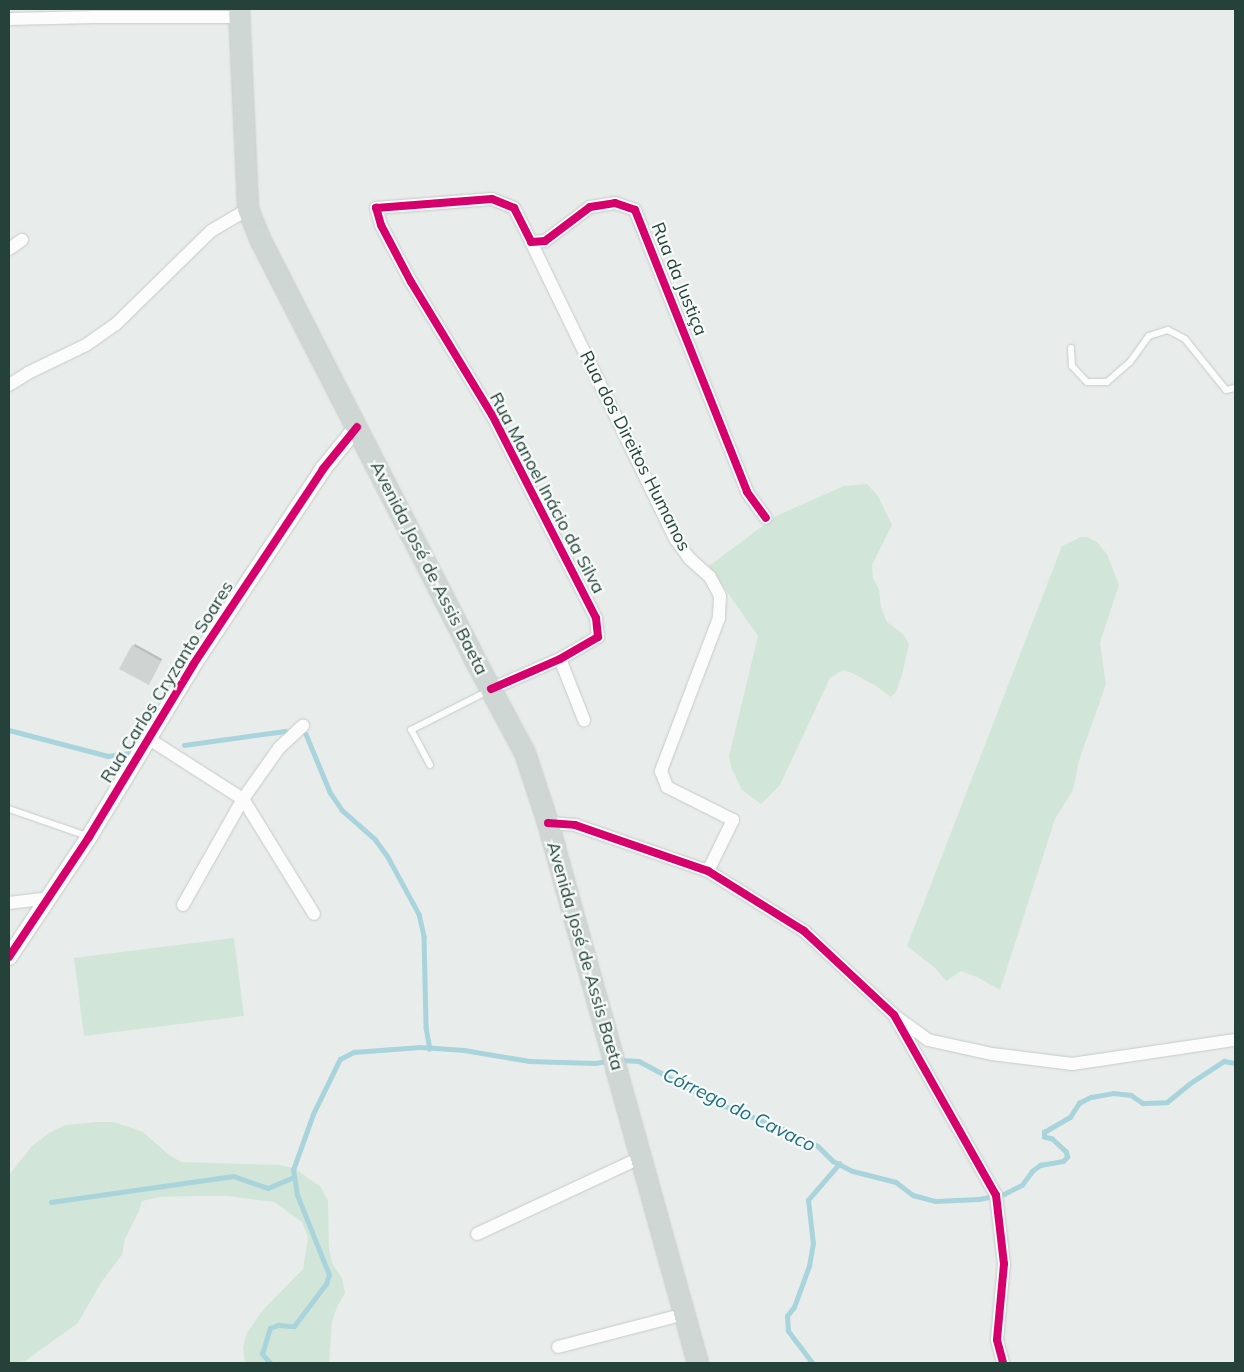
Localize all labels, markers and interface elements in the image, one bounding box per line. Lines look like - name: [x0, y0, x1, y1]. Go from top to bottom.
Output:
- street label: Rua da Justiça: [647, 219, 711, 339]
- street label: Rua dos Direitos Humanos: [575, 347, 695, 555]
- street label: Rua Manoel Inácio da Silva: [485, 389, 609, 597]
- street label: Avenida José de Assis Baeta: [366, 458, 492, 678]
- street label: Rua Carlos Cryzanto Soares: [96, 577, 238, 787]
- street label: Avenida José de Assis Baeta: [542, 839, 628, 1073]
- water label: Córrego do Cavaco: [659, 1063, 819, 1157]

